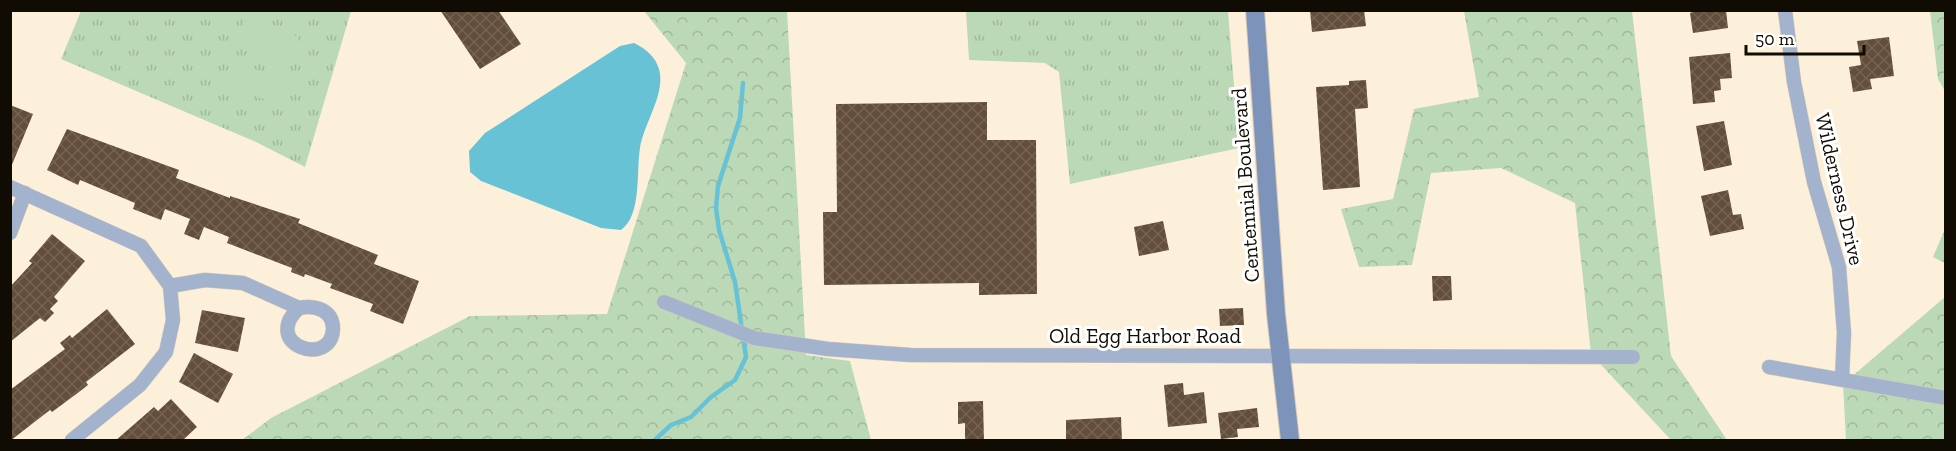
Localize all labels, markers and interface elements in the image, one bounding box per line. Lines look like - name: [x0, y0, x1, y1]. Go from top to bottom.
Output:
- scale bar: [1746, 18, 1864, 56]
- text: 50 m: [1755, 28, 1795, 50]
- street label: Centennial Boulevard: [1226, 86, 1264, 283]
- street label: Wilderness Drive: [1810, 110, 1870, 268]
- street label: Old Egg Harbor Road: [1049, 323, 1241, 348]

